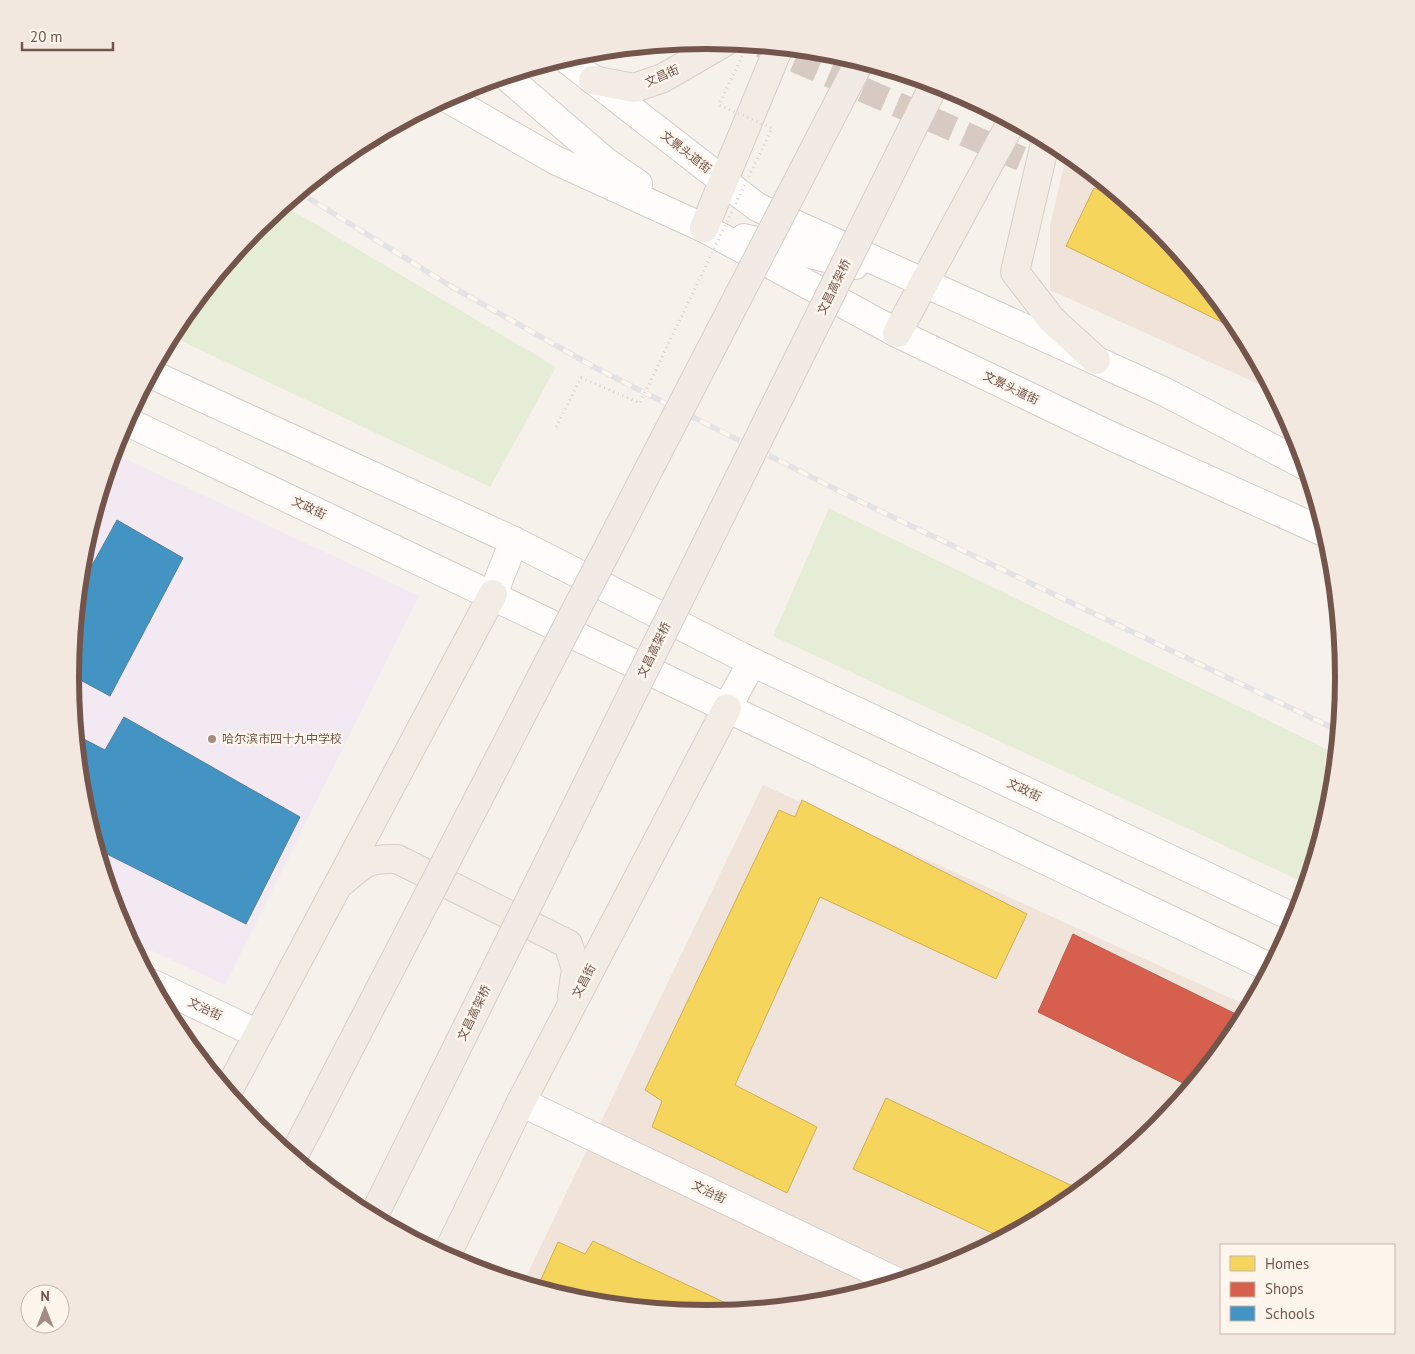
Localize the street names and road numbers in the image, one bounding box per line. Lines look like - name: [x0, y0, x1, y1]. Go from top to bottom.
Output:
- street label: 文昌街: [642, 61, 681, 90]
- street label: 文景头道街: [658, 127, 715, 176]
- street label: 文昌高架桥: [814, 257, 853, 317]
- street label: 文景头道街: [981, 368, 1041, 407]
- street label: 文政街: [290, 493, 329, 522]
- street label: 文昌高架桥: [634, 620, 673, 680]
- street label: 文政街: [1005, 775, 1044, 804]
- street label: 文昌街: [568, 961, 599, 1000]
- street label: 文昌高架桥: [454, 983, 493, 1043]
- street label: 文治街: [186, 994, 225, 1023]
- street label: 文治街: [690, 1177, 729, 1206]

